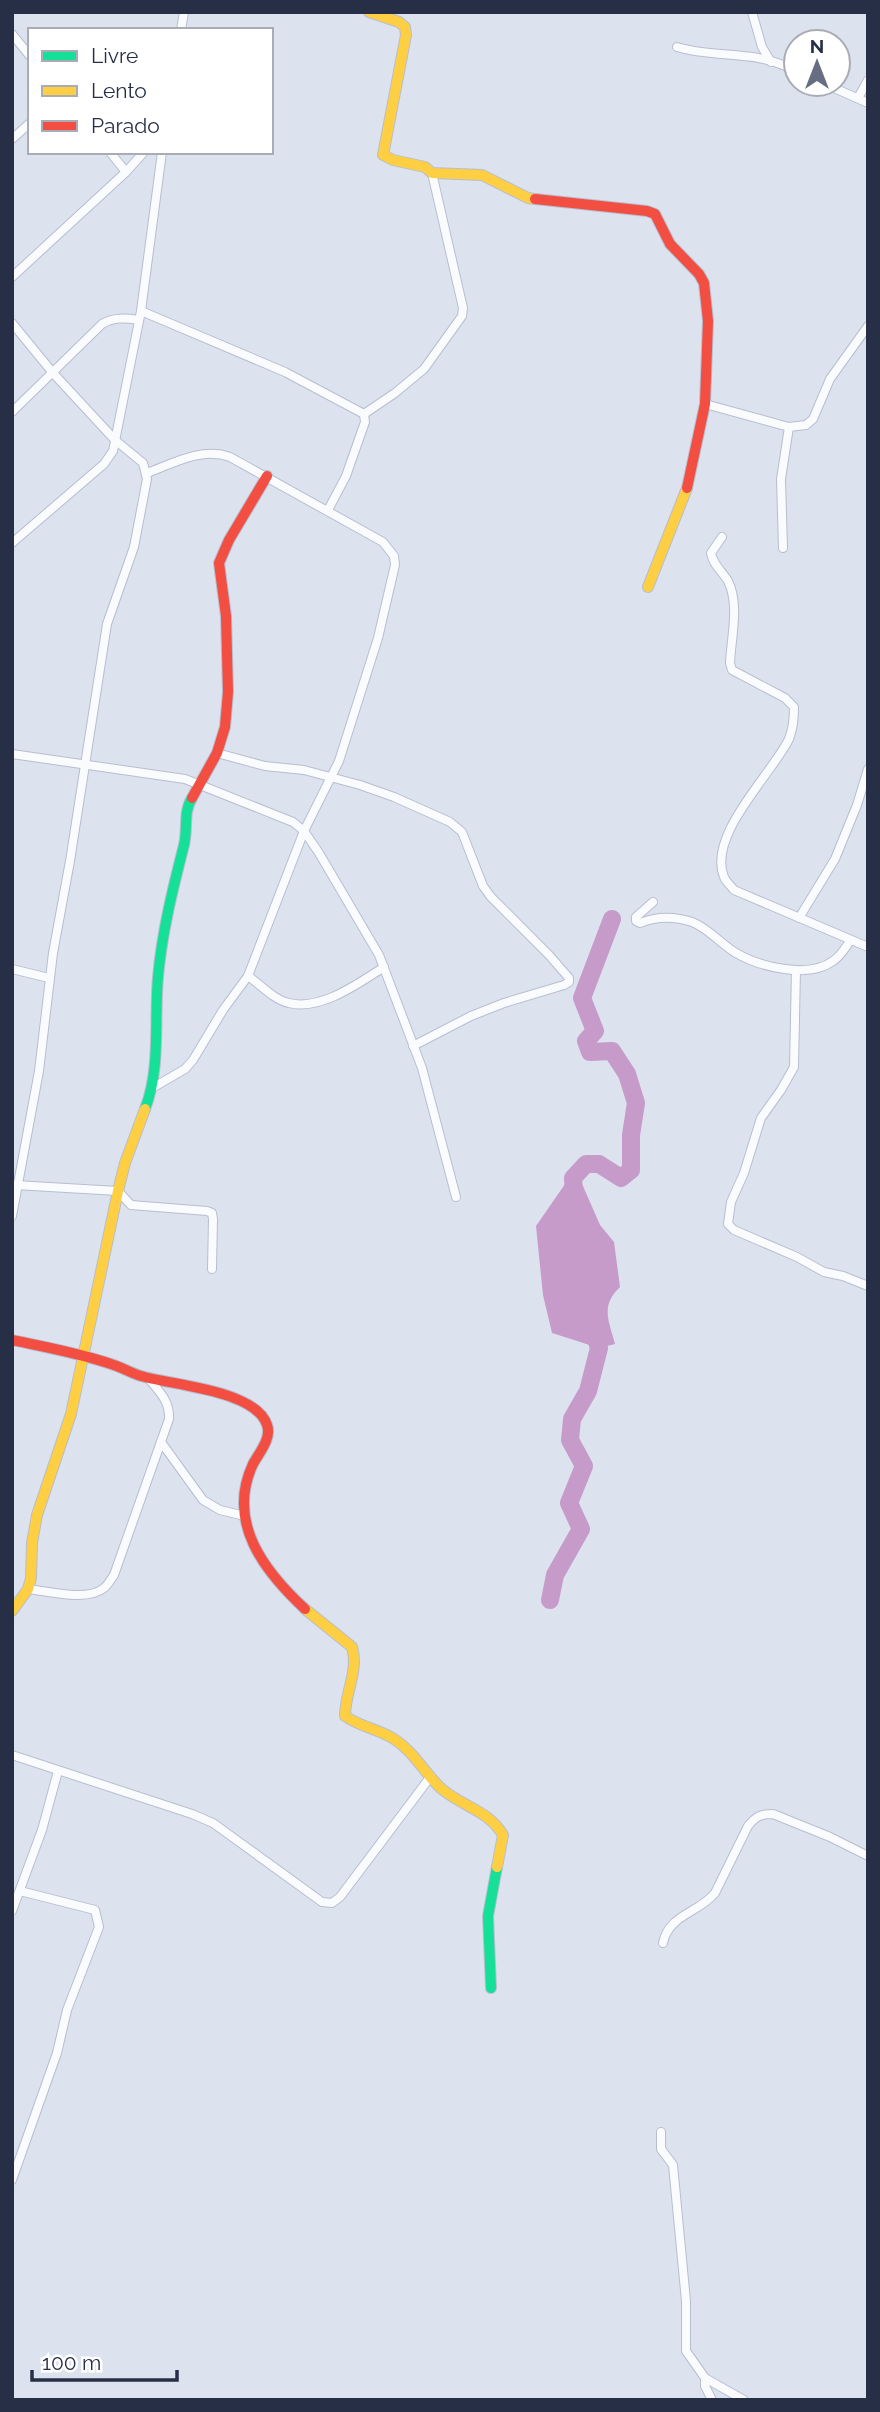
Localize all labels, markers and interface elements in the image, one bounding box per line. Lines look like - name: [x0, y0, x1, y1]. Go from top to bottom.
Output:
- legend: [28, 28, 273, 154]
- north arrow: [782, 28, 852, 98]
- text: N: [810, 35, 824, 57]
- text: Livre: [91, 43, 138, 68]
- text: Lento: [91, 78, 147, 103]
- text: Parado: [91, 113, 160, 138]
- scale bar: [32, 2338, 177, 2382]
- text: 100 m: [42, 2350, 101, 2375]

